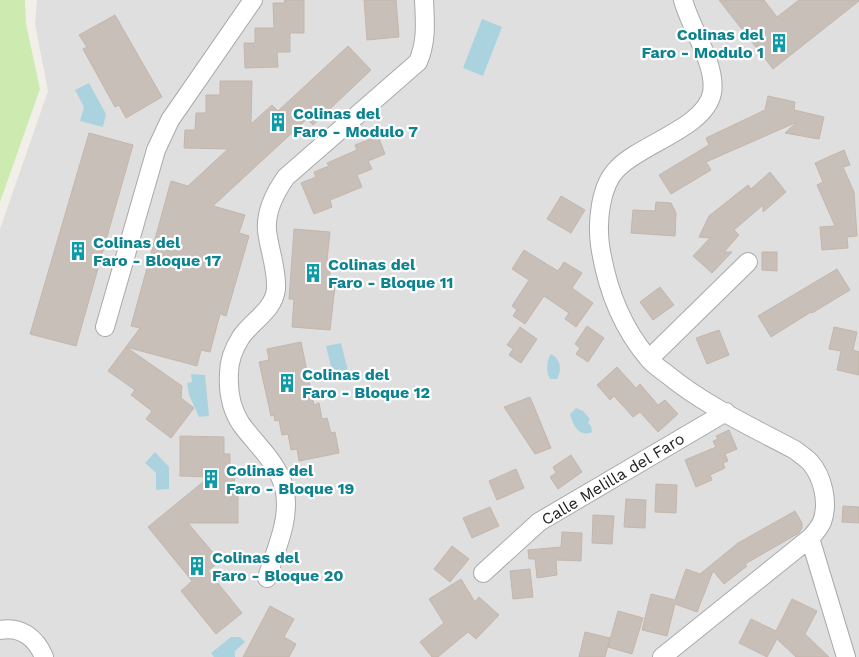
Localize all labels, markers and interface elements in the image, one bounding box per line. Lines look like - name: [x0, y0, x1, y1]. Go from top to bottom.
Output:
- place label: Colinas del Faro - Modulo 1: [642, 25, 765, 62]
- building icon: Colinas del Faro - Modulo 1: [768, 32, 790, 54]
- place label: Colinas del Faro - Modulo 7: [293, 104, 418, 141]
- building icon: Colinas del Faro - Modulo 7: [267, 111, 289, 133]
- place label: Colinas del Faro - Bloque 17: [93, 233, 222, 270]
- building icon: Colinas del Faro - Bloque 17: [67, 240, 89, 262]
- place label: Colinas del Faro - Bloque 11: [328, 255, 454, 292]
- building icon: Colinas del Faro - Bloque 11: [302, 262, 324, 284]
- place label: Colinas del Faro - Bloque 12: [302, 365, 430, 402]
- building icon: Colinas del Faro - Bloque 12: [276, 372, 298, 394]
- street label: Calle Melilla del Faro: [538, 429, 688, 529]
- place label: Colinas del Faro - Bloque 19: [226, 461, 355, 498]
- building icon: Colinas del Faro - Bloque 19: [200, 468, 222, 490]
- place label: Colinas del Faro - Bloque 20: [212, 548, 344, 585]
- building icon: Colinas del Faro - Bloque 20: [186, 555, 208, 577]

